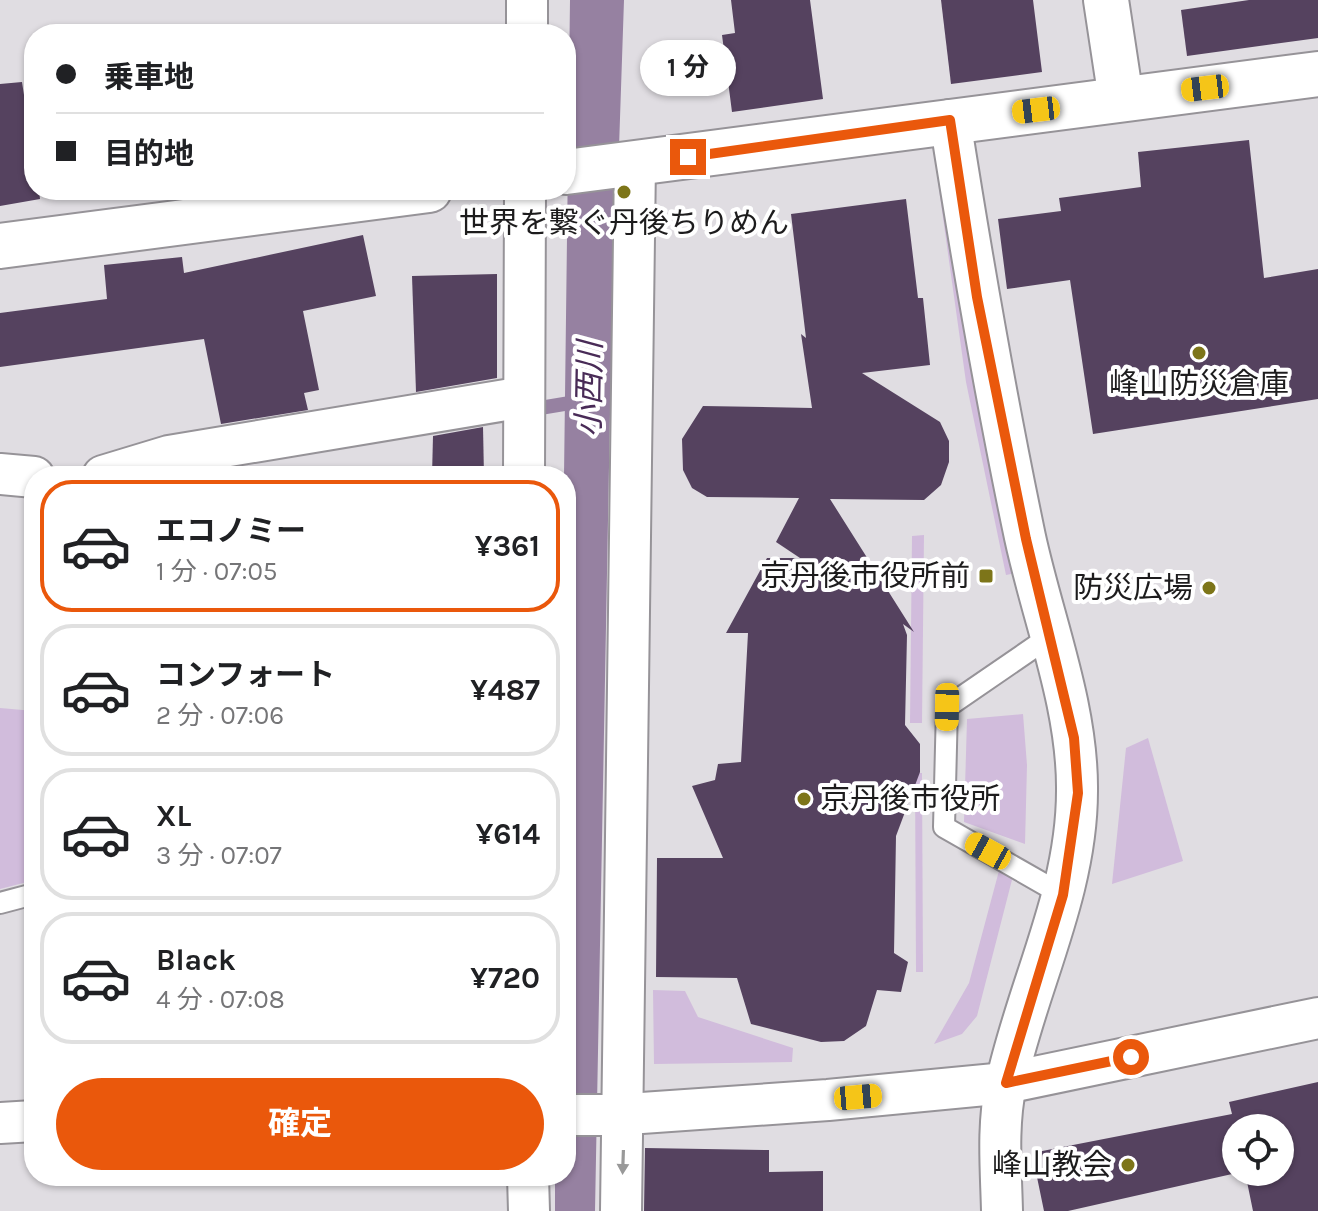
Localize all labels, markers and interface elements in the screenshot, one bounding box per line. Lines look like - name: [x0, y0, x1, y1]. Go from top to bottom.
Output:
- callout: 1 分: [640, 41, 736, 97]
- text: 1 分: [667, 52, 709, 83]
- text: 乗車地: [104, 59, 194, 95]
- car: [1180, 73, 1230, 103]
- car: [1011, 95, 1061, 125]
- text: 目的地: [104, 136, 194, 172]
- route end: [670, 139, 706, 175]
- marker: 世界を繋ぐ丹後ちりめん: [615, 183, 633, 201]
- place label: 世界を繋ぐ丹後ちりめん: [459, 205, 789, 241]
- water label: 小西川: [570, 338, 609, 437]
- marker: 峰山防災倉庫: [1190, 344, 1208, 362]
- place label: 峰山防災倉庫: [1109, 366, 1289, 402]
- icon: car: [60, 510, 132, 582]
- text: エコノミー: [156, 513, 306, 549]
- text: ¥361: [475, 528, 540, 564]
- text: 1 分 · 07:05: [156, 556, 278, 587]
- place label: 京丹後市役所前: [760, 558, 970, 594]
- marker: 京丹後市役所前: [977, 567, 995, 585]
- place label: 防災広場: [1073, 570, 1193, 606]
- marker: 防災広場: [1200, 579, 1218, 597]
- icon: car: [60, 654, 132, 726]
- text: コンフォート: [156, 657, 335, 693]
- text: ¥487: [470, 672, 540, 708]
- car: [935, 683, 959, 731]
- text: 2 分 · 07:06: [156, 700, 284, 731]
- place label: 京丹後市役所: [820, 781, 1000, 817]
- marker: 京丹後市役所: [795, 790, 813, 808]
- icon: car: [60, 798, 132, 870]
- text: XL: [156, 798, 191, 834]
- text: ¥614: [476, 816, 540, 852]
- car: [961, 829, 1015, 873]
- text: 3 分 · 07:07: [156, 840, 282, 871]
- icon: car: [60, 942, 132, 1014]
- text: Black: [156, 942, 236, 978]
- text: ¥720: [470, 960, 540, 996]
- text: 4 分 · 07:08: [156, 984, 285, 1015]
- route start: [1113, 1039, 1149, 1075]
- button: 確定: [56, 1078, 544, 1170]
- car: [833, 1083, 883, 1111]
- map controls: [1222, 1114, 1294, 1186]
- button: locate: [1222, 1114, 1294, 1186]
- place label: 峰山教会: [992, 1147, 1112, 1183]
- one-way arrow: [617, 1150, 629, 1175]
- marker: 峰山教会: [1119, 1156, 1137, 1174]

